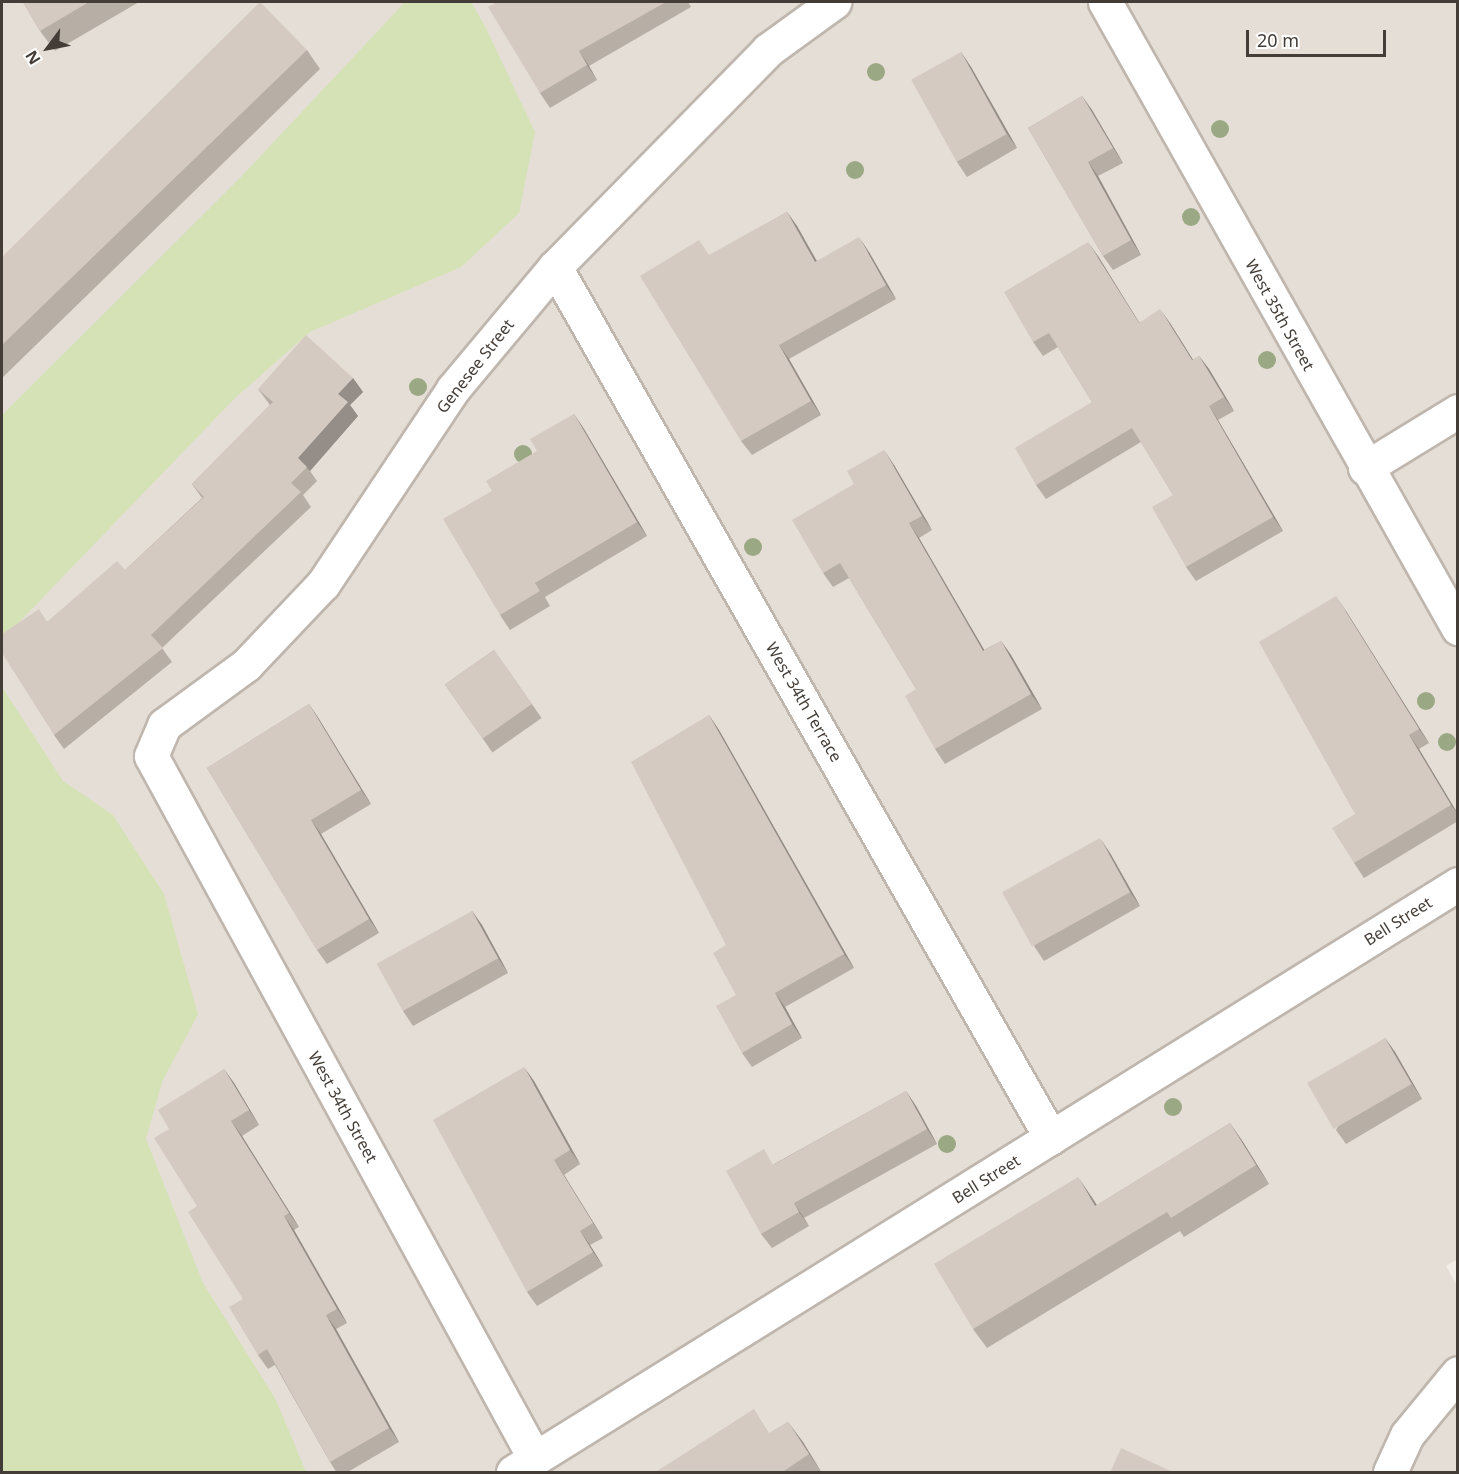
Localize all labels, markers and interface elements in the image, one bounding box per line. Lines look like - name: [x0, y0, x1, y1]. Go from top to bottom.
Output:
- north arrow: [18, 18, 78, 78]
- scale bar: [1249, 18, 1388, 56]
- text: 20 m: [1257, 28, 1299, 52]
- text: N: [20, 46, 46, 69]
- street label: West 35th Street: [1242, 256, 1318, 374]
- street label: Genesee Street: [432, 315, 518, 417]
- street label: West 34th Terrace: [762, 639, 846, 765]
- street label: Bell Street: [1360, 893, 1436, 949]
- street label: West 34th Street: [305, 1048, 381, 1166]
- street label: Bell Street: [948, 1151, 1024, 1207]

